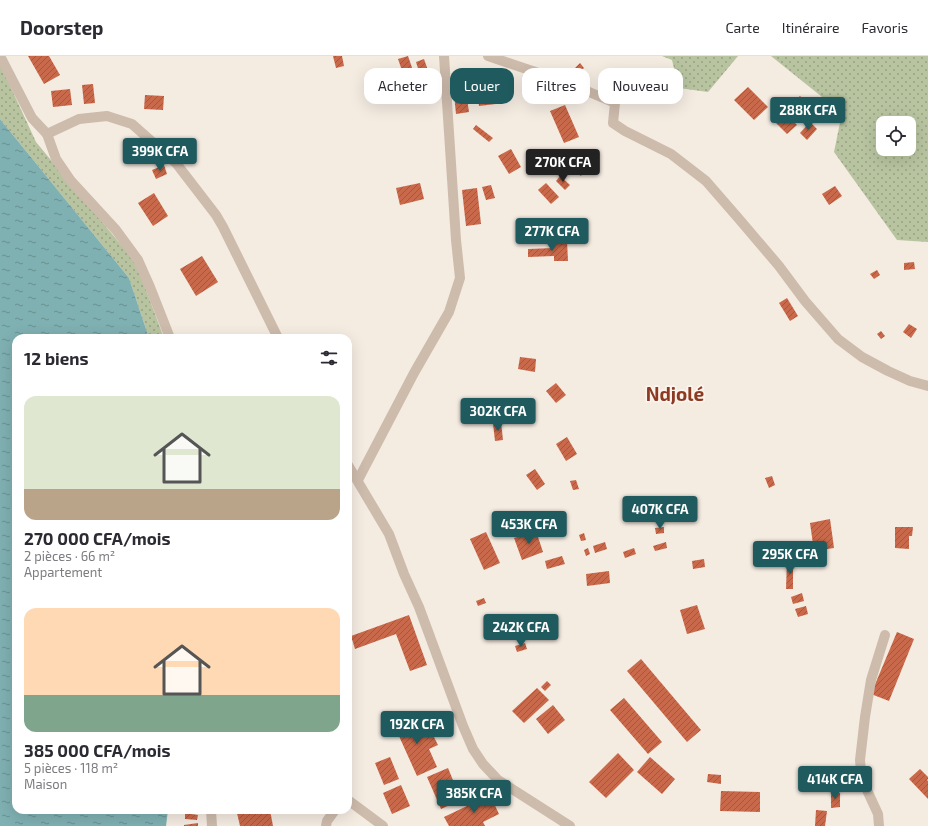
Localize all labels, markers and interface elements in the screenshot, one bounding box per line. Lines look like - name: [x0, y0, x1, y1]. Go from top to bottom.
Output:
- text: Doorstep: [20, 16, 104, 39]
- text: Carte: [726, 19, 760, 36]
- text: Itinéraire: [782, 19, 840, 36]
- text: Favoris: [862, 19, 908, 36]
- chip: Acheter: [364, 68, 442, 104]
- chip: Louer: [450, 68, 514, 104]
- chip: Filtres: [522, 68, 590, 104]
- chip: Nouveau: [598, 68, 683, 104]
- pin: 288K CFA: [767, 97, 849, 131]
- text: 288K CFA: [779, 102, 837, 118]
- map controls: [876, 116, 916, 156]
- button: locate: [876, 116, 916, 156]
- pin: 399K CFA: [119, 138, 201, 172]
- text: 399K CFA: [132, 143, 188, 159]
- pin: 270K CFA: [522, 149, 604, 183]
- text: 270K CFA: [535, 154, 591, 170]
- pin: 277K CFA: [511, 218, 593, 252]
- text: 277K CFA: [525, 223, 579, 239]
- icon: filters: [318, 347, 340, 369]
- text: 12 biens: [24, 348, 89, 368]
- district label: Ndjolé: [646, 382, 705, 405]
- pin: 302K CFA: [457, 398, 539, 432]
- text: 302K CFA: [470, 403, 526, 419]
- icon: home: [146, 422, 218, 494]
- pin: 407K CFA: [619, 496, 701, 530]
- text: 407K CFA: [631, 501, 689, 517]
- pin: 453K CFA: [488, 511, 570, 545]
- text: 453K CFA: [501, 516, 557, 532]
- text: 270 000 CFA/mois: [24, 528, 170, 548]
- pin: 295K CFA: [749, 541, 831, 575]
- text: 295K CFA: [762, 546, 818, 562]
- text: 2 pièces · 66 m²: [24, 548, 115, 564]
- text: Appartement: [24, 564, 102, 580]
- pin: 242K CFA: [480, 614, 562, 648]
- text: 242K CFA: [492, 619, 550, 635]
- icon: home: [146, 634, 218, 706]
- pin: 192K CFA: [376, 711, 458, 745]
- text: 192K CFA: [390, 716, 444, 732]
- text: 385 000 CFA/mois: [24, 740, 171, 760]
- text: 5 pièces · 118 m²: [24, 760, 118, 776]
- pin: 414K CFA: [794, 766, 876, 800]
- text: 414K CFA: [807, 771, 863, 787]
- text: Maison: [24, 776, 67, 792]
- pin: 385K CFA: [433, 780, 515, 814]
- text: 385K CFA: [446, 785, 502, 801]

